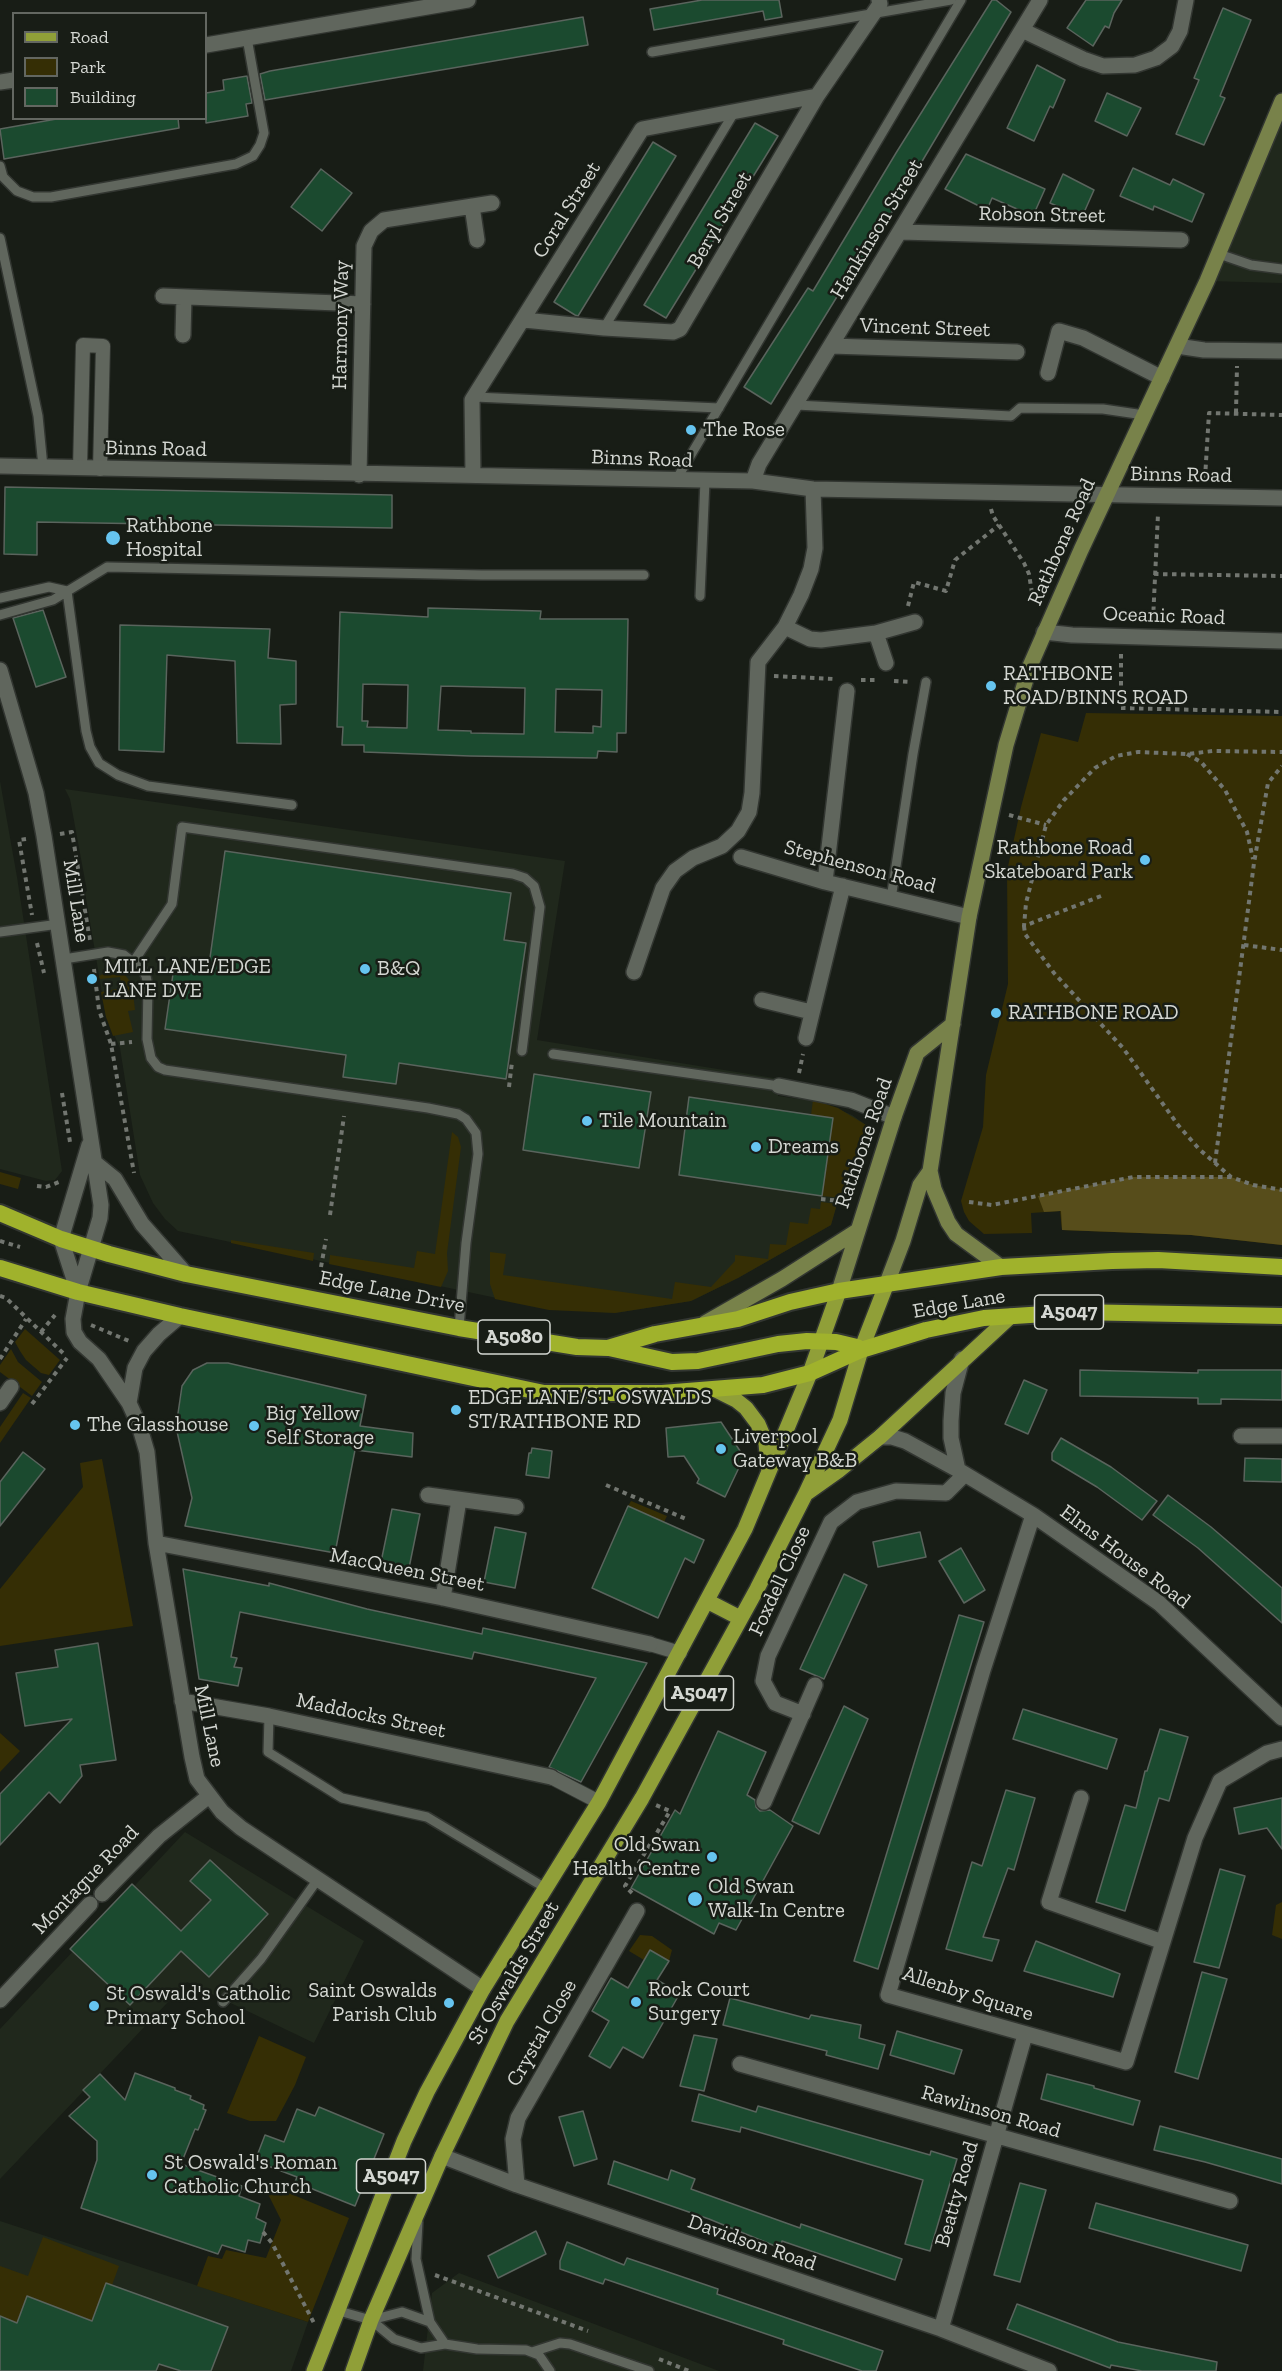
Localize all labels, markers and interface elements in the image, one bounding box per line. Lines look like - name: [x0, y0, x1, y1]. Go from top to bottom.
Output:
- legend: [12, 12, 207, 120]
- text: Road: [70, 26, 109, 48]
- text: Park: [70, 56, 106, 78]
- text: Building: [70, 86, 136, 108]
- street label: Hankinson Street: [825, 154, 929, 304]
- street label: Coral Street: [527, 157, 607, 263]
- street label: Beryl Street: [682, 167, 758, 273]
- street label: Robson Street: [978, 201, 1106, 229]
- street label: Harmony Way: [327, 260, 355, 390]
- street label: Vincent Street: [859, 313, 991, 343]
- place label: The Rose: [703, 417, 785, 443]
- marker: The Rose: [684, 423, 698, 437]
- street label: Binns Road: [105, 436, 207, 462]
- street label: Binns Road: [591, 445, 693, 473]
- street label: Binns Road: [1130, 462, 1232, 488]
- street label: Rathbone Road: [1023, 475, 1101, 609]
- place label: Rathbone Hospital: [126, 513, 213, 563]
- marker: Rathbone Hospital: [104, 529, 122, 547]
- street label: Oceanic Road: [1102, 601, 1226, 631]
- place label: RATHBONE ROAD/BINNS ROAD: [1003, 661, 1188, 711]
- marker: RATHBONE ROAD/BINNS ROAD: [984, 679, 998, 693]
- street label: Stephenson Road: [781, 835, 939, 899]
- place label: Rathbone Road Skateboard Park: [984, 835, 1133, 885]
- marker: Rathbone Road Skateboard Park: [1138, 853, 1152, 867]
- street label: Mill Lane: [57, 858, 95, 944]
- place label: MILL LANE/EDGE LANE DVE: [104, 954, 271, 1004]
- place label: B&Q: [377, 956, 420, 982]
- marker: B&Q: [358, 962, 372, 976]
- marker: MILL LANE/EDGE LANE DVE: [85, 972, 99, 986]
- place label: RATHBONE ROAD: [1008, 1000, 1178, 1026]
- marker: RATHBONE ROAD: [989, 1006, 1003, 1020]
- street label: Rathbone Road: [830, 1074, 898, 1212]
- place label: Tile Mountain: [599, 1108, 727, 1134]
- marker: Tile Mountain: [580, 1114, 594, 1128]
- place label: Dreams: [768, 1134, 839, 1160]
- marker: Dreams: [749, 1140, 763, 1154]
- street label: Edge Lane Drive: [317, 1266, 467, 1318]
- street label: Edge Lane: [911, 1283, 1007, 1325]
- road number: A5047: [1034, 1295, 1104, 1329]
- road number: A5080: [478, 1320, 550, 1354]
- place label: EDGE LANE/ST OSWALDS ST/RATHBONE RD: [468, 1385, 712, 1435]
- place label: Big Yellow Self Storage: [266, 1401, 374, 1451]
- marker: EDGE LANE/ST OSWALDS ST/RATHBONE RD: [449, 1403, 463, 1417]
- place label: The Glasshouse: [87, 1412, 228, 1438]
- marker: The Glasshouse: [68, 1418, 82, 1432]
- marker: Big Yellow Self Storage: [247, 1419, 261, 1433]
- place label: Liverpool Gateway B&B: [733, 1424, 857, 1474]
- marker: Liverpool Gateway B&B: [714, 1442, 728, 1456]
- street label: Elms House Road: [1055, 1500, 1195, 1614]
- street label: Foxdell Close: [744, 1522, 816, 1640]
- street label: MacQueen Street: [327, 1543, 487, 1597]
- road number: A5047: [664, 1676, 734, 1710]
- street label: Mill Lane: [188, 1682, 230, 1770]
- street label: Maddocks Street: [294, 1688, 448, 1744]
- street label: Montague Road: [28, 1820, 144, 1940]
- place label: Old Swan Health Centre: [573, 1832, 700, 1882]
- marker: Old Swan Health Centre: [705, 1850, 719, 1864]
- place label: Old Swan Walk-In Centre: [708, 1874, 845, 1924]
- marker: Old Swan Walk-In Centre: [686, 1890, 704, 1908]
- street label: St Oswalds Street: [463, 1897, 565, 2049]
- street label: Allenby Square: [899, 1961, 1037, 2027]
- street label: Crystal Close: [501, 1975, 583, 2091]
- place label: Rock Court Surgery: [648, 1977, 750, 2027]
- place label: Saint Oswalds Parish Club: [308, 1978, 437, 2028]
- place label: St Oswald's Catholic Primary School: [106, 1981, 291, 2031]
- marker: Rock Court Surgery: [629, 1995, 643, 2009]
- marker: Saint Oswalds Parish Club: [442, 1996, 456, 2010]
- marker: St Oswald's Catholic Primary School: [87, 1999, 101, 2013]
- street label: Rawlinson Road: [918, 2080, 1064, 2144]
- street label: Beatty Road: [930, 2138, 984, 2250]
- place label: St Oswald's Roman Catholic Church: [164, 2150, 337, 2200]
- road number: A5047: [356, 2159, 426, 2193]
- marker: St Oswald's Roman Catholic Church: [145, 2168, 159, 2182]
- street label: Davidson Road: [684, 2209, 820, 2277]

